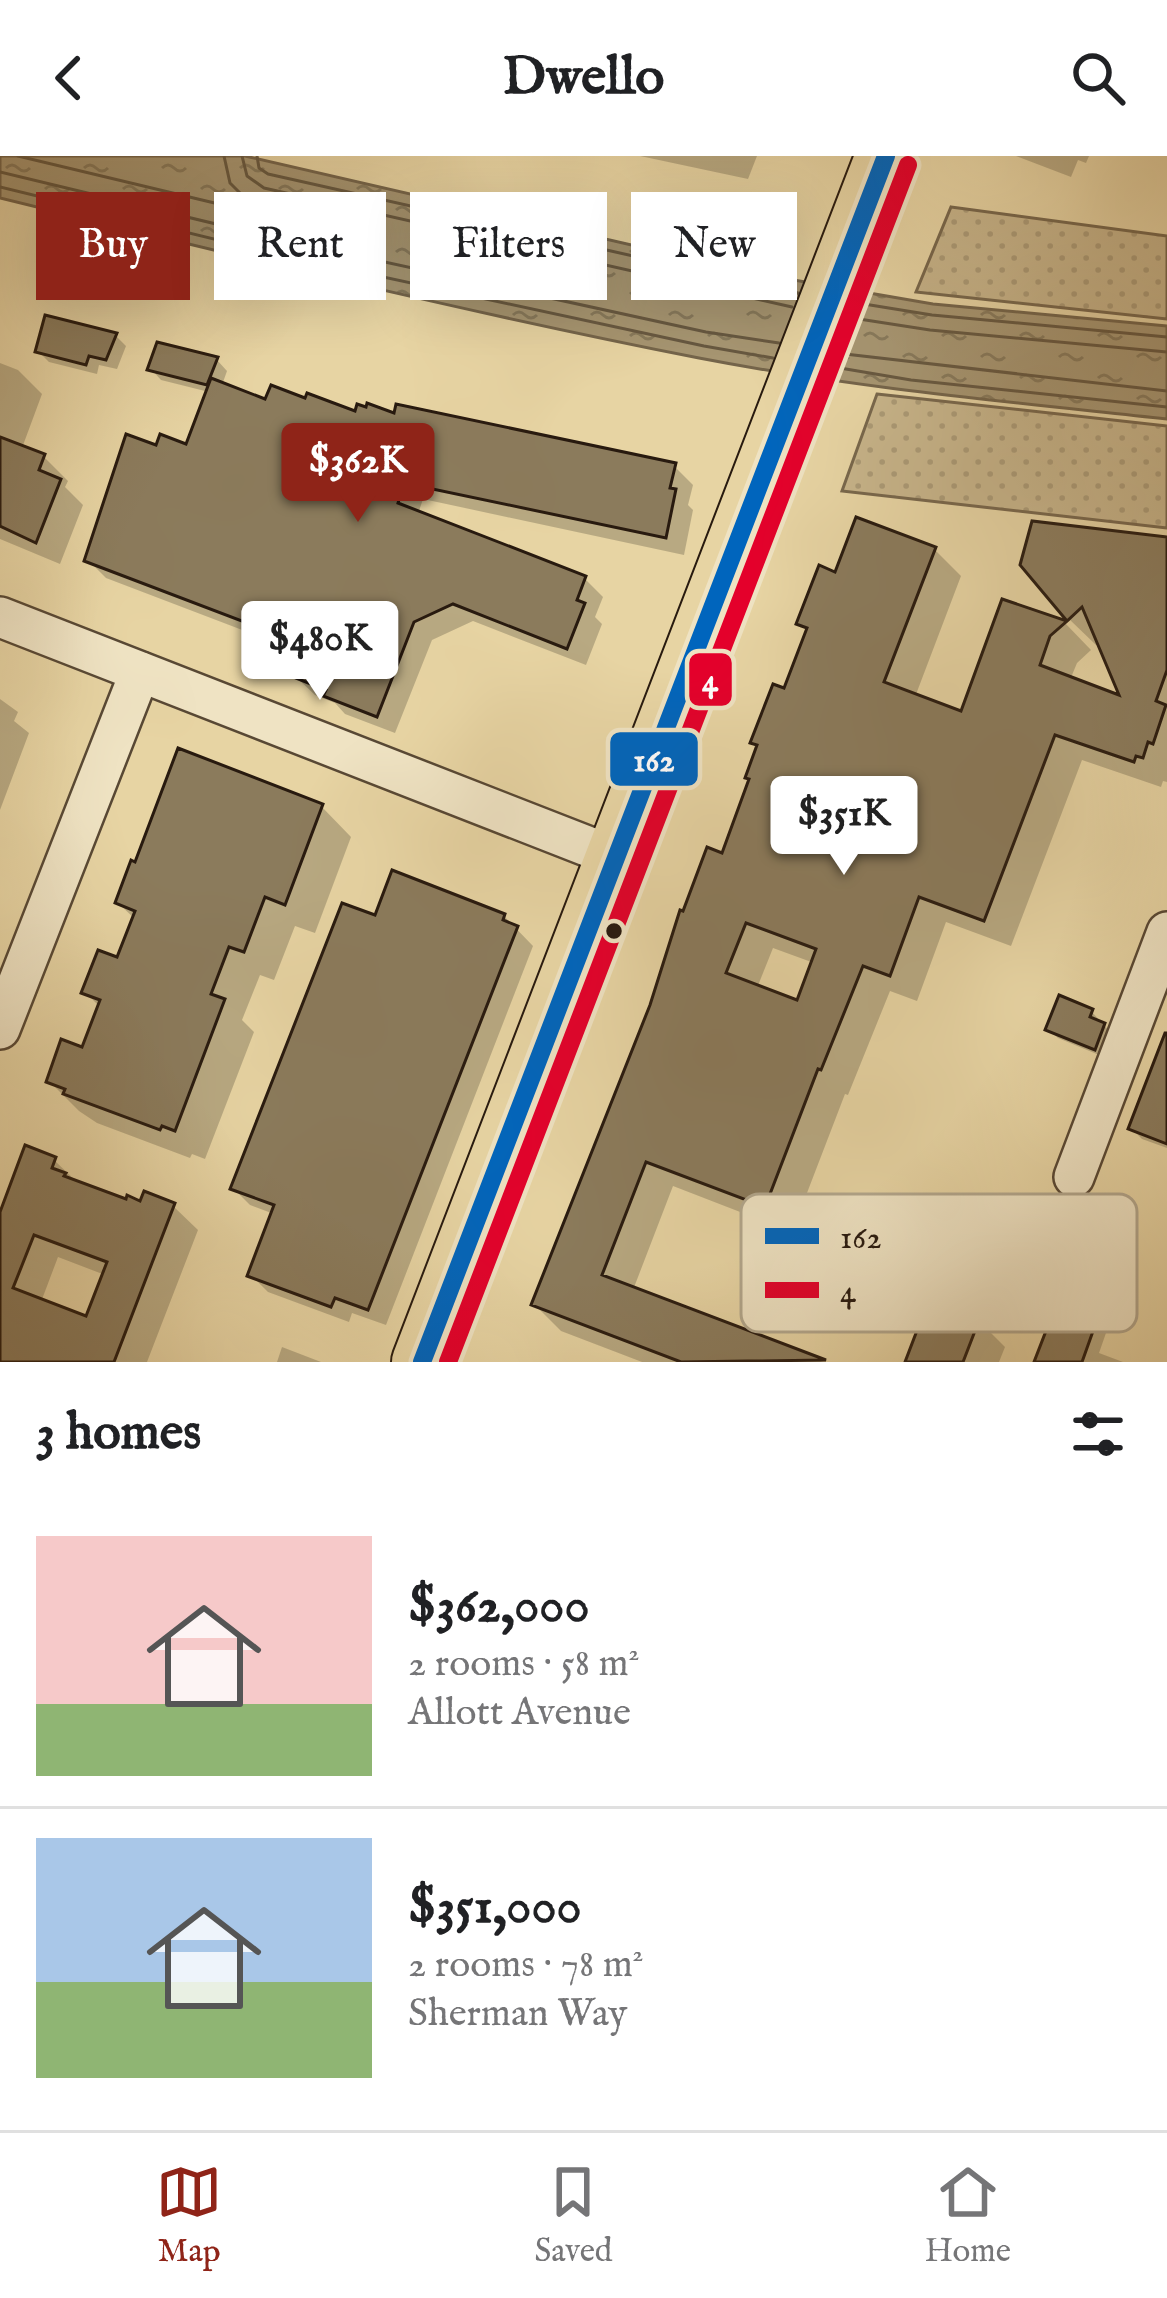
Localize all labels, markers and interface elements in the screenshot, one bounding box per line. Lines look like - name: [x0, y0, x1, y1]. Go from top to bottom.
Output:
- text: Dwello: [503, 44, 664, 113]
- icon: back: [36, 45, 102, 111]
- icon: search: [1065, 45, 1131, 111]
- chip: Buy: [36, 192, 190, 300]
- chip: Rent: [214, 192, 386, 300]
- chip: Filters: [410, 192, 607, 300]
- chip: New: [631, 192, 797, 300]
- pin: $362K: [274, 423, 442, 525]
- text: $362K: [308, 437, 408, 486]
- pin: $480K: [236, 601, 404, 703]
- text: $480K: [268, 615, 372, 664]
- line badge: 4: [687, 651, 734, 708]
- text: 4: [702, 661, 719, 703]
- line badge: 162: [608, 730, 700, 788]
- text: 162: [633, 741, 675, 783]
- pin: $351K: [760, 776, 928, 878]
- text: $351K: [797, 790, 891, 839]
- unlabelled marker: [603, 920, 625, 942]
- legend: [741, 1194, 1137, 1332]
- text: 162: [840, 1218, 882, 1260]
- text: 4: [840, 1272, 856, 1314]
- icon: filters: [1065, 1401, 1131, 1467]
- text: 3 homes: [36, 1402, 201, 1467]
- text: $362,000: [408, 1575, 589, 1640]
- icon: home: [132, 1584, 276, 1728]
- text: 2 rooms · 58 m²: [408, 1640, 640, 1689]
- text: Allott Avenue: [408, 1689, 631, 1738]
- text: $351,000: [408, 1876, 582, 1941]
- icon: home: [132, 1886, 276, 2030]
- text: 2 rooms · 78 m²: [408, 1941, 644, 1990]
- text: Sherman Way: [408, 1990, 628, 2039]
- tab: Map: [156, 2159, 222, 2273]
- tab: Saved: [534, 2159, 612, 2273]
- tab: Home: [925, 2159, 1011, 2273]

